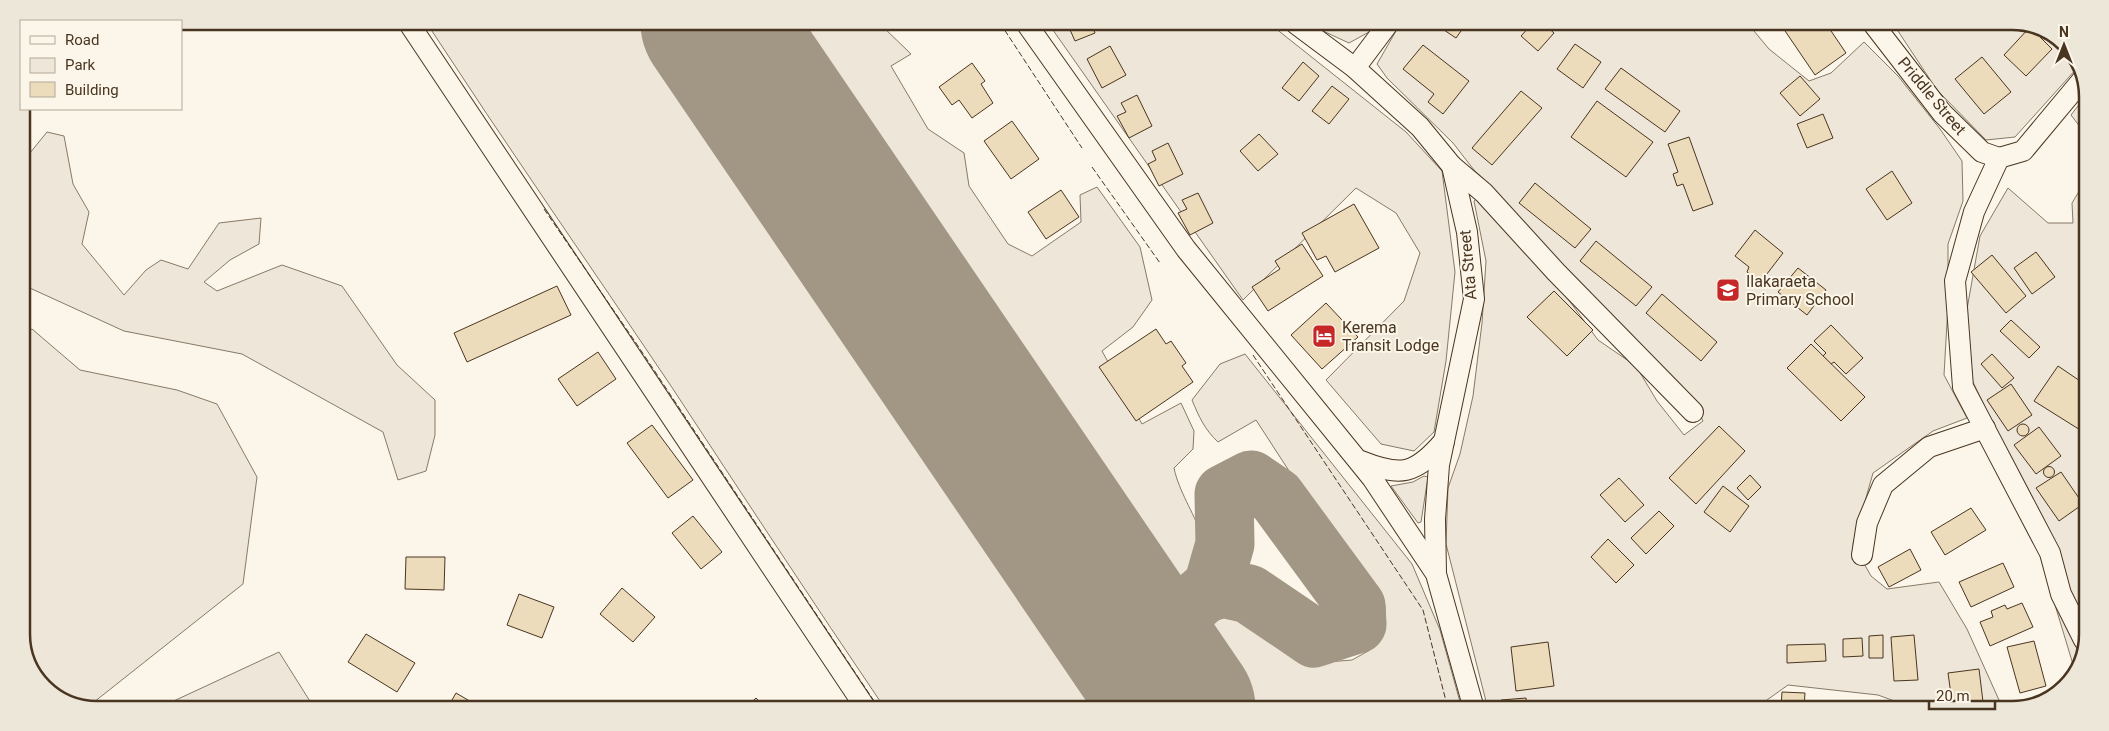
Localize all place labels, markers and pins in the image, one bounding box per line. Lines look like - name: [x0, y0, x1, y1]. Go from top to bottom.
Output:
- place label: Ilakaraeta Primary School: [1746, 272, 1854, 309]
- school or university icon: Ilakaraeta Primary School: [1715, 277, 1741, 303]
- place label: Kerema Transit Lodge: [1342, 318, 1439, 355]
- hotel icon: Kerema Transit Lodge: [1311, 323, 1337, 349]

